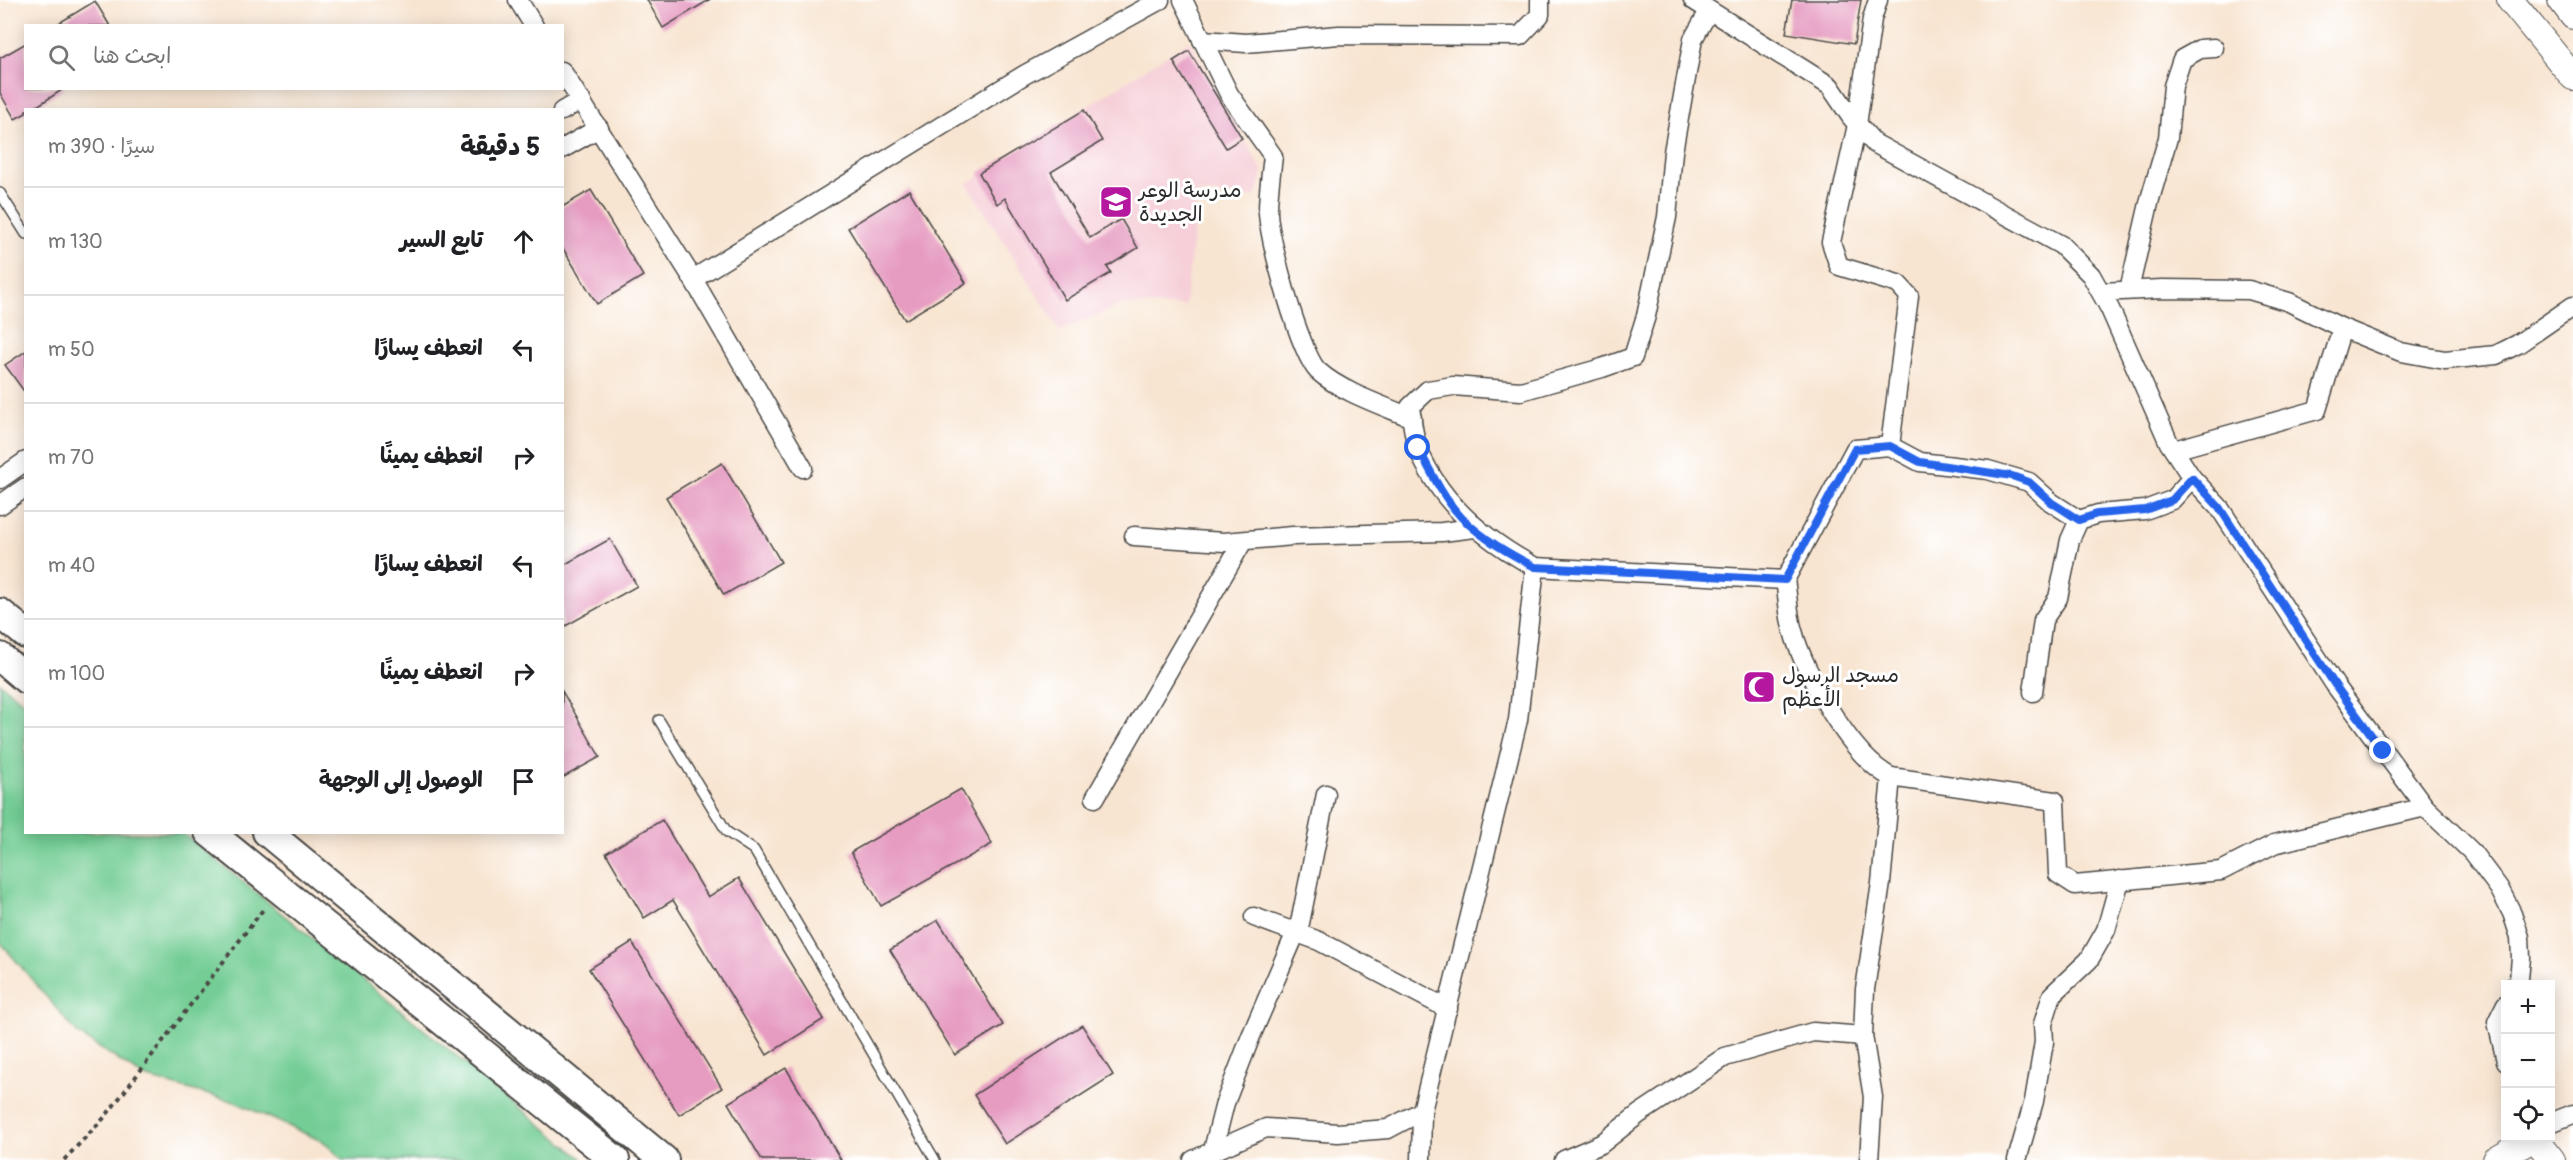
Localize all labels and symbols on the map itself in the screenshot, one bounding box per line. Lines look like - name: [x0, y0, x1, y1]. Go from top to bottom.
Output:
- place label: مدرسة الوعر الجديدة: [1137, 177, 1242, 228]
- school or university icon: مدرسة الوعر الجديدة: [1098, 184, 1134, 220]
- route start: [1404, 434, 1430, 460]
- place label: مسجد الرسول الأعظم: [1782, 662, 1899, 715]
- mosque icon: مسجد الرسول الأعظم: [1741, 669, 1777, 705]
- route end: [2369, 737, 2395, 763]

